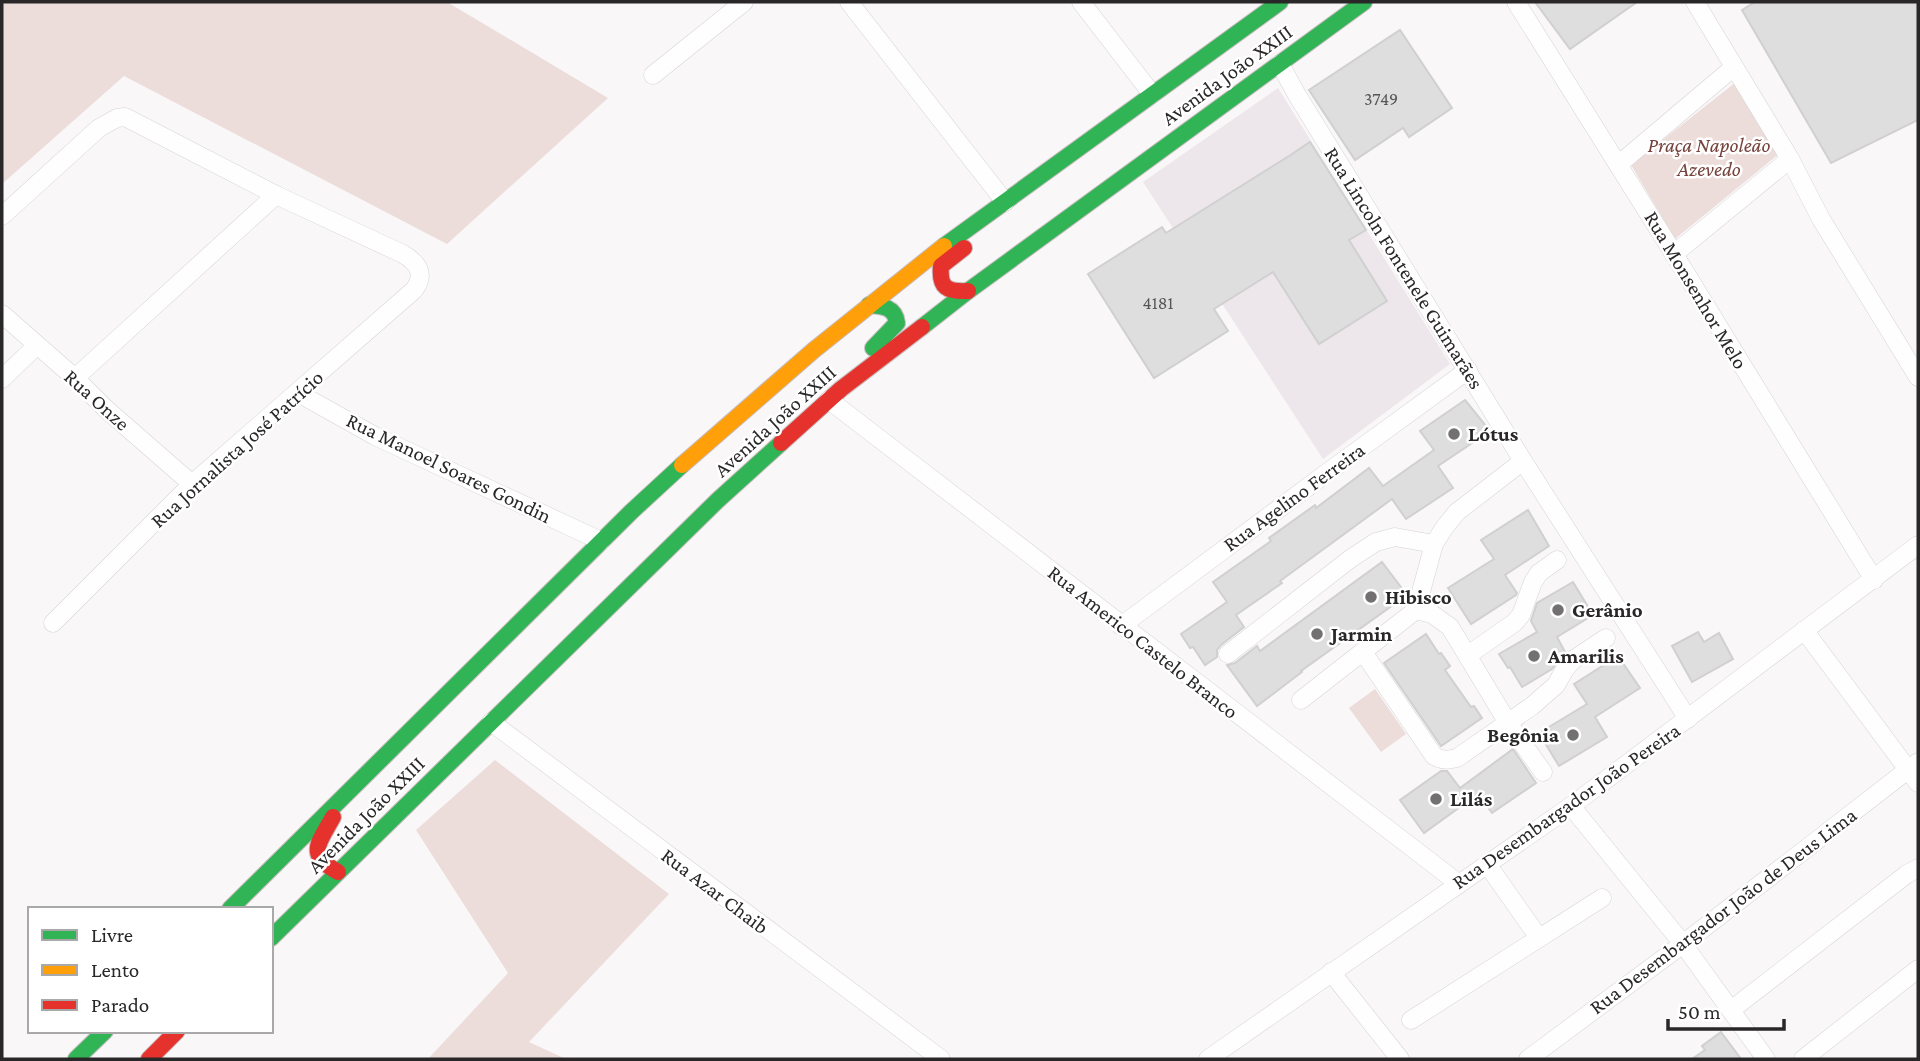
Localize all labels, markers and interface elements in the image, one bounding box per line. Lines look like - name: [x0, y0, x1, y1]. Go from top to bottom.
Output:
- street label: Avenida João XXIII: [1157, 20, 1297, 130]
- house number: 3749: [1364, 89, 1398, 109]
- park label: Praça Napoleão Azevedo: [1648, 133, 1771, 181]
- street label: Rua Lincoln Fontenele Guimarães: [1319, 143, 1489, 393]
- street label: Rua Monsenhor Melo: [1639, 207, 1753, 373]
- house number: 4181: [1143, 293, 1173, 313]
- street label: Avenida João XXIII: [709, 360, 841, 482]
- street label: Rua Onze: [59, 364, 135, 436]
- street label: Rua Jornalista José Patrício: [146, 365, 328, 533]
- street label: Rua Manoel Soares Gondin: [343, 408, 555, 528]
- place label: Lótus: [1468, 422, 1519, 446]
- marker: Lótus: [1446, 426, 1462, 442]
- street label: Rua Agelino Ferreira: [1219, 437, 1370, 556]
- street label: Rua Americo Castelo Branco: [1043, 560, 1243, 724]
- place label: Hibisco: [1385, 585, 1452, 609]
- marker: Hibisco: [1363, 589, 1379, 605]
- place label: Gerânio: [1572, 598, 1643, 622]
- marker: Gerânio: [1550, 602, 1566, 618]
- place label: Jarmin: [1329, 622, 1392, 646]
- marker: Jarmin: [1309, 626, 1325, 642]
- place label: Amarilis: [1547, 644, 1624, 668]
- marker: Amarilis: [1526, 648, 1542, 664]
- street label: Rua Desembargador João Pereira: [1447, 718, 1685, 894]
- place label: Begônia: [1487, 723, 1560, 747]
- marker: Begônia: [1565, 727, 1581, 743]
- street label: Avenida João XXIII: [303, 752, 429, 878]
- place label: Lilás: [1450, 787, 1493, 811]
- marker: Lilás: [1428, 791, 1444, 807]
- street label: Rua Desembargador João de Deus Lima: [1585, 803, 1861, 1019]
- street label: Rua Azar Chaib: [657, 843, 773, 939]
- legend: [28, 907, 273, 1033]
- text: Livre: [91, 923, 133, 947]
- text: Lento: [91, 958, 139, 982]
- scale bar: [1668, 988, 1784, 1032]
- text: Parado: [91, 993, 149, 1017]
- text: 50 m: [1678, 1000, 1721, 1024]

